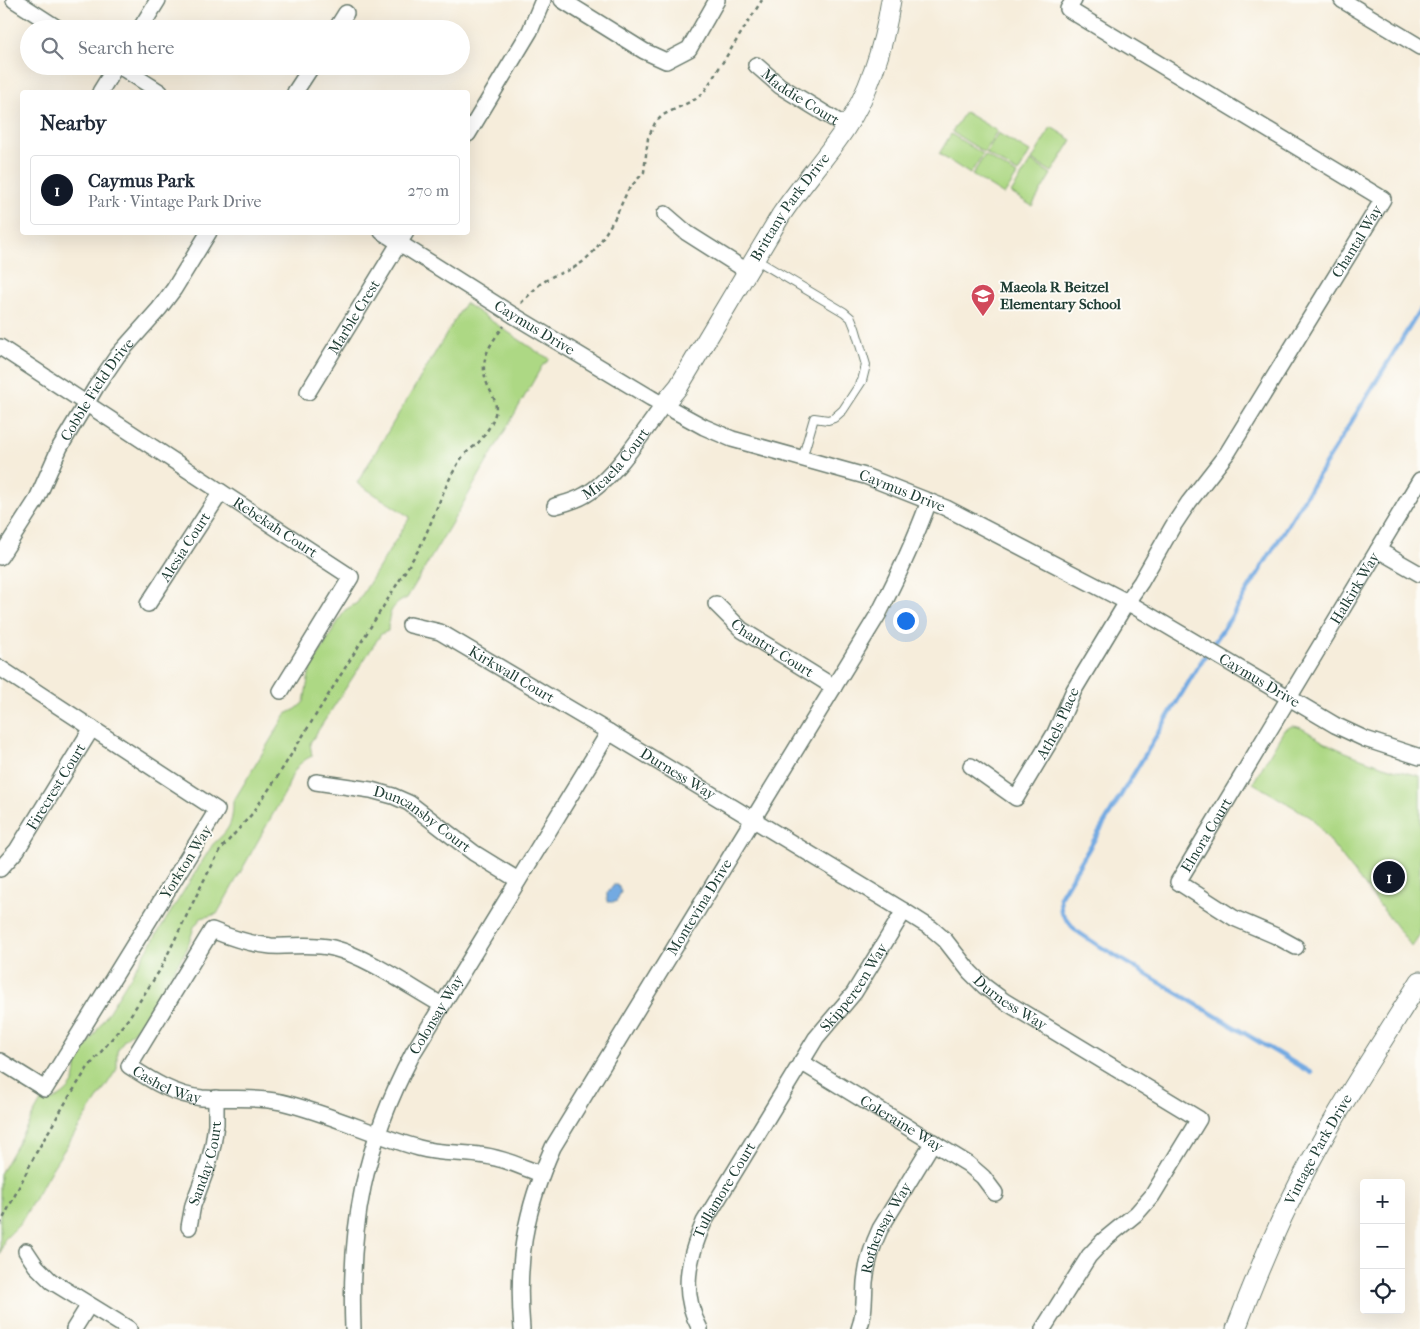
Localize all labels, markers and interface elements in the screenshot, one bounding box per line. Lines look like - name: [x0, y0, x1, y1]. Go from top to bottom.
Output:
- search box: [20, 20, 470, 75]
- icon: search: [38, 34, 66, 62]
- text: Search here: [78, 37, 174, 59]
- street label: Maddie Court: [758, 65, 843, 130]
- text: Nearby: [40, 111, 106, 135]
- street label: Brittany Park Drive: [747, 149, 834, 264]
- text: Caymus Park: [88, 170, 195, 192]
- text: 1: [54, 181, 60, 200]
- text: 270 m: [408, 181, 449, 200]
- text: Park · Vintage Park Drive: [88, 192, 262, 211]
- street label: Chantal Way: [1328, 201, 1387, 281]
- street label: Marble Crest: [324, 276, 384, 358]
- place label: Maeola R Beitzel Elementary School: [999, 278, 1122, 313]
- school or university icon: Maeola R Beitzel Elementary School: [970, 283, 996, 317]
- street label: Caymus Drive: [491, 296, 578, 359]
- street label: Cobble Field Drive: [57, 334, 138, 444]
- street label: Micaela Court: [579, 424, 653, 504]
- street label: Caymus Drive: [857, 466, 948, 516]
- street label: Rebekah Court: [229, 493, 321, 562]
- street label: Alesia Court: [155, 508, 215, 586]
- street label: Halkirk Way: [1326, 548, 1384, 627]
- your location: [893, 608, 919, 634]
- street label: Chantry Court: [727, 615, 818, 682]
- street label: Kirkwall Court: [465, 642, 558, 707]
- street label: Caymus Drive: [1216, 649, 1304, 712]
- street label: Athels Place: [1032, 684, 1083, 763]
- street label: Firecrest Court: [23, 739, 90, 833]
- street label: Durness Way: [637, 744, 720, 804]
- street label: Duncansby Court: [371, 782, 475, 857]
- street label: Elnora Court: [1177, 794, 1236, 876]
- street label: Yorkton Way: [156, 821, 216, 903]
- street label: Montevina Drive: [663, 855, 736, 959]
- pin: 1: [1373, 858, 1405, 896]
- street label: Skippereen Way: [816, 939, 892, 1036]
- street label: Colonsay Way: [405, 971, 468, 1058]
- street label: Durness Way: [969, 971, 1051, 1034]
- street label: Cashel Way: [129, 1062, 204, 1107]
- street label: Vintage Park Drive: [1280, 1090, 1356, 1208]
- street label: Coleraine Way: [857, 1091, 948, 1156]
- street label: Sanday Court: [185, 1121, 225, 1208]
- street label: Tullamore Court: [689, 1138, 760, 1241]
- street label: Rothensay Way: [857, 1178, 916, 1275]
- map controls: [1360, 1179, 1405, 1314]
- button: +: [1360, 1179, 1405, 1224]
- button: −: [1360, 1224, 1405, 1269]
- button: locate: [1360, 1269, 1405, 1314]

